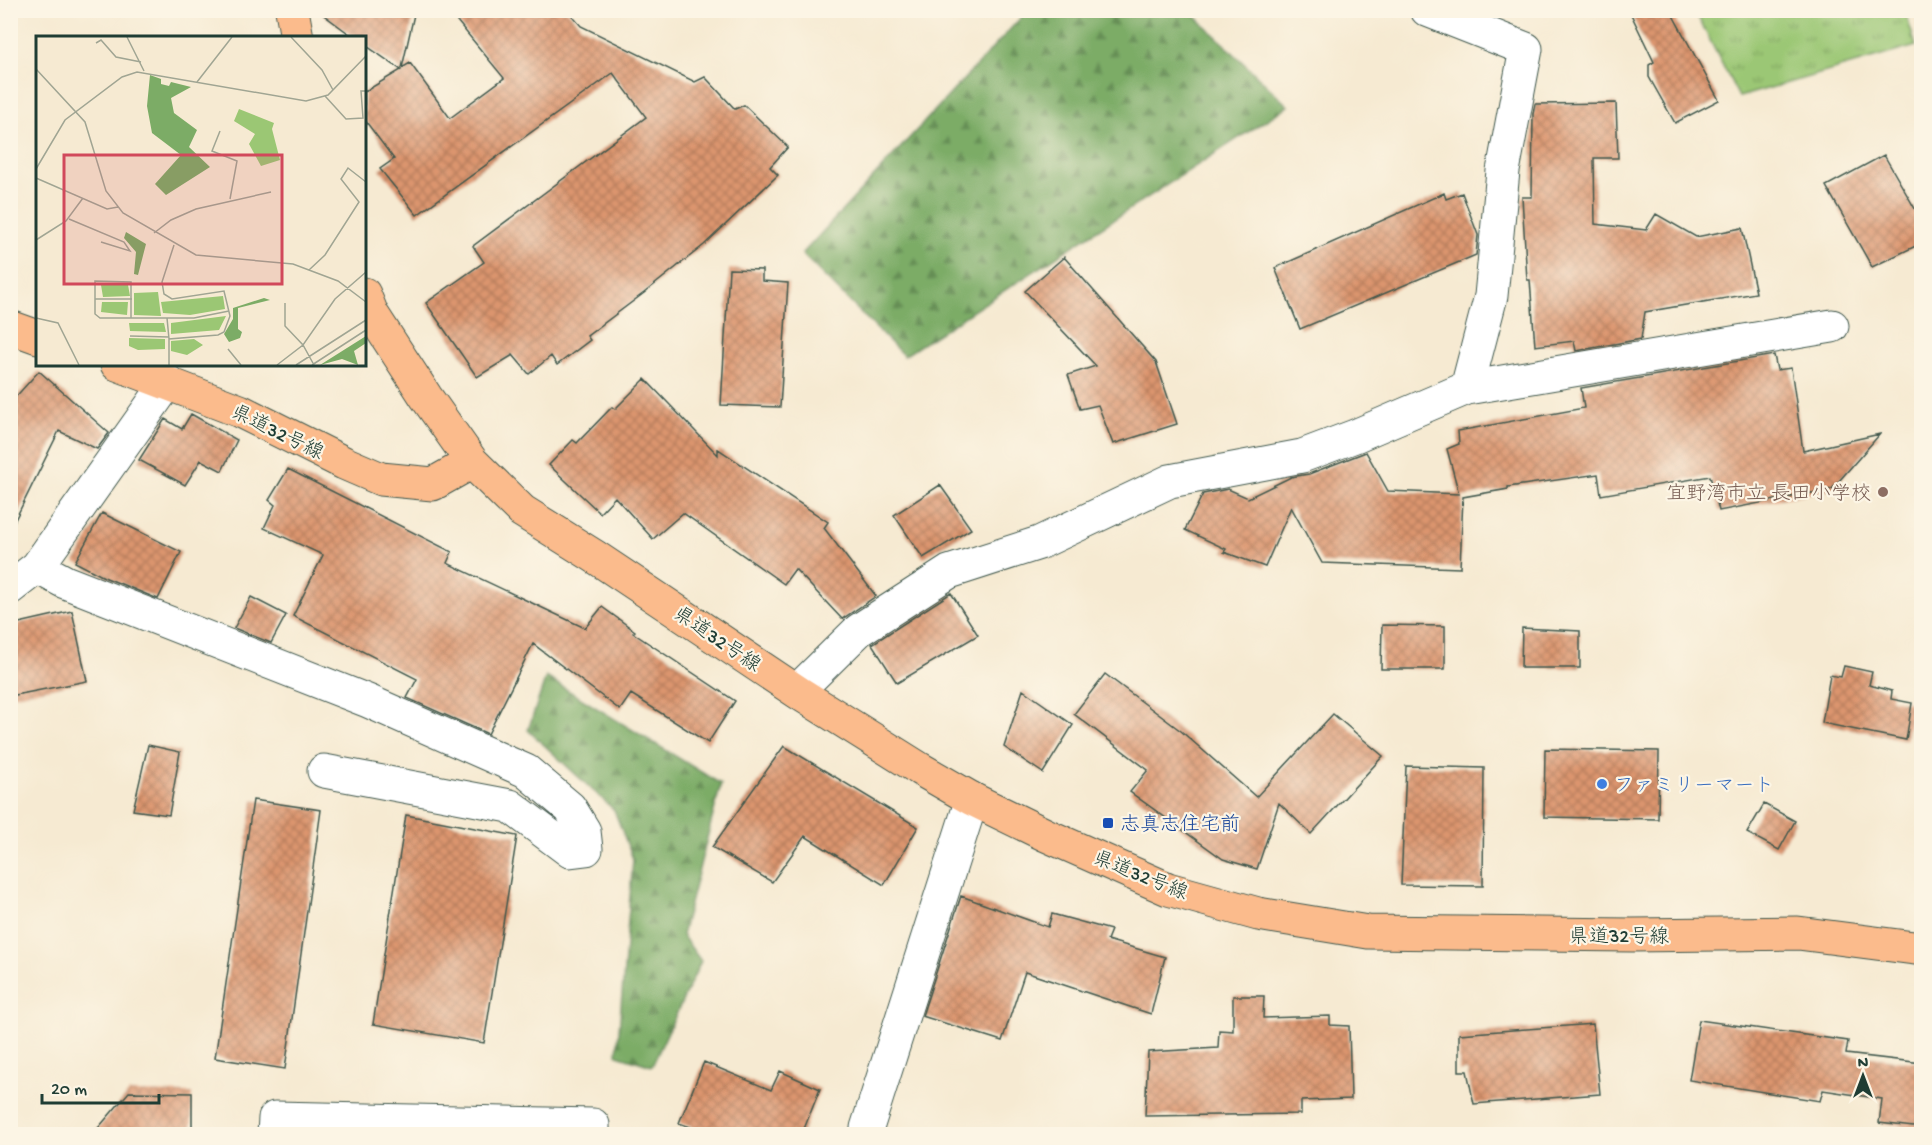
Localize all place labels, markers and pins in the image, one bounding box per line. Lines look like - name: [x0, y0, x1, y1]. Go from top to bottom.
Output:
- place label: 宜野湾市立 長田小学校: [1666, 482, 1871, 507]
- marker: 宜野湾市立 長田小学校: [1876, 485, 1890, 499]
- place label: ファミリーマート: [1614, 776, 1774, 799]
- marker: ファミリーマート: [1595, 777, 1609, 791]
- place label: 志真志住宅前: [1120, 813, 1240, 838]
- marker: 志真志住宅前: [1101, 816, 1115, 830]

